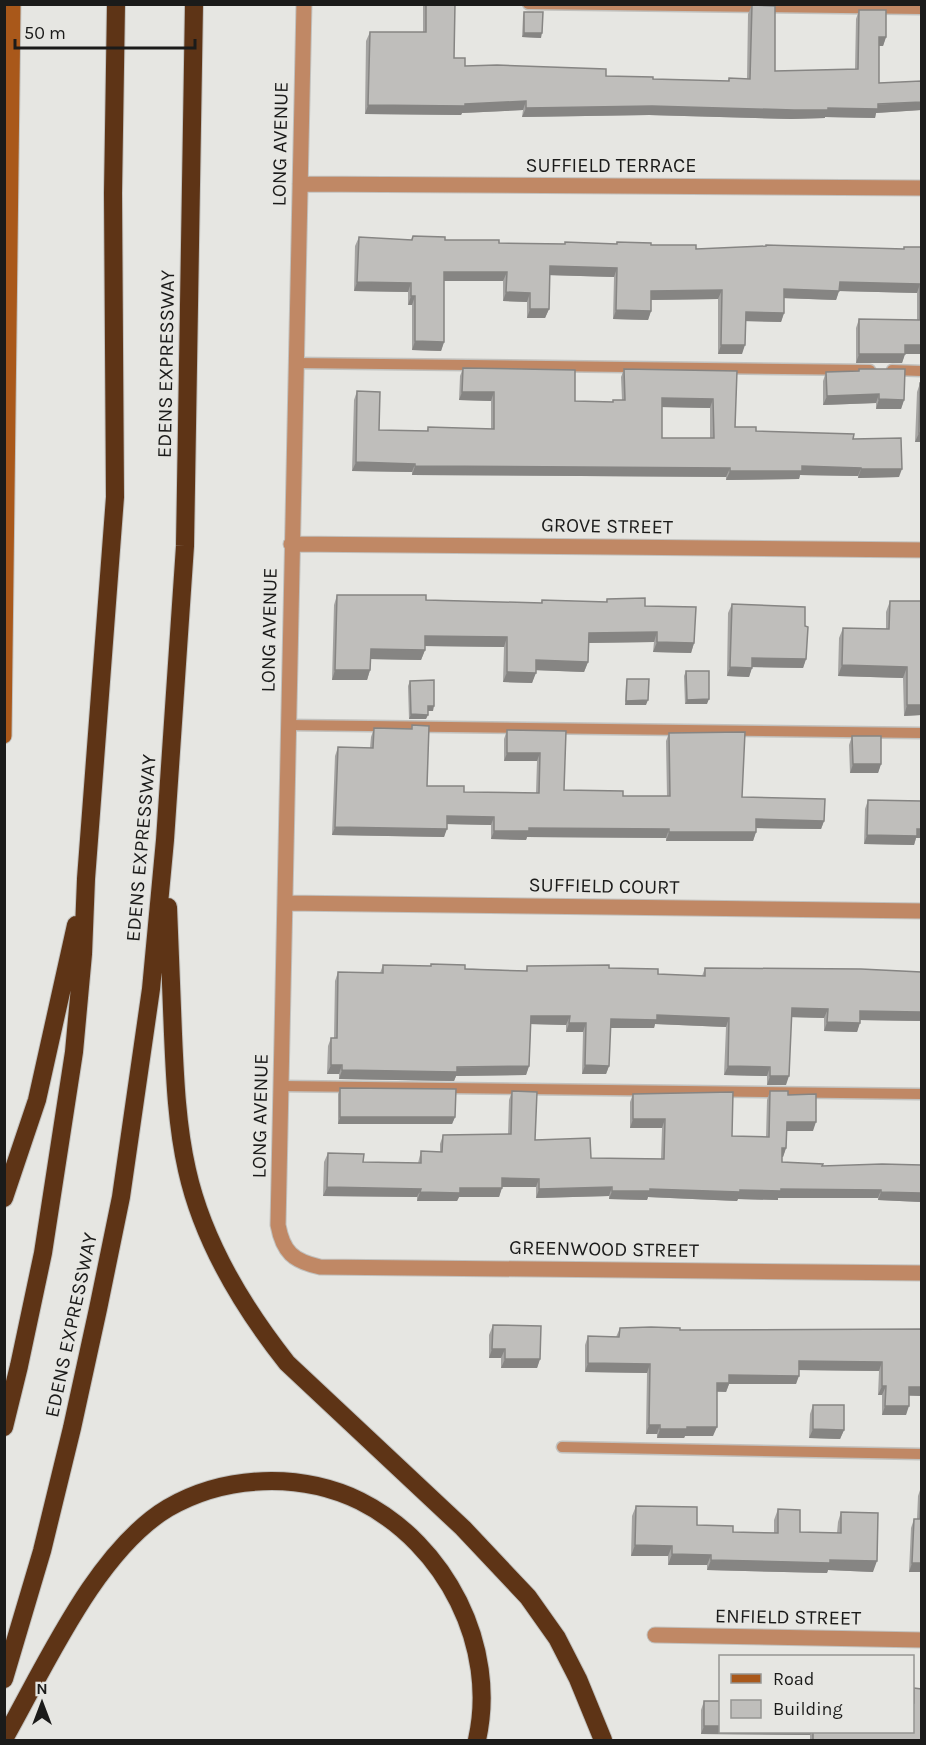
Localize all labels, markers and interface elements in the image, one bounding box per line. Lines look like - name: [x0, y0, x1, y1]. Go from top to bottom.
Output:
- scale bar: [15, 12, 195, 50]
- text: 50 m: [24, 22, 66, 44]
- street label: LONG AVENUE: [267, 81, 293, 207]
- street label: SUFFIELD TERRACE: [526, 154, 697, 177]
- street label: EDENS EXPRESSWAY: [153, 270, 179, 458]
- street label: GROVE STREET: [541, 513, 673, 539]
- street label: LONG AVENUE: [256, 567, 282, 693]
- street label: EDENS EXPRESSWAY: [121, 753, 161, 943]
- street label: SUFFIELD COURT: [528, 873, 680, 899]
- street label: LONG AVENUE: [247, 1053, 273, 1179]
- street label: EDENS EXPRESSWAY: [40, 1231, 102, 1419]
- street label: GREENWOOD STREET: [509, 1236, 699, 1262]
- street label: ENFIELD STREET: [715, 1604, 861, 1630]
- legend: [719, 1655, 914, 1733]
- text: Road: [773, 1668, 814, 1690]
- north arrow: [12, 1673, 72, 1733]
- text: N: [36, 1679, 48, 1698]
- text: Building: [773, 1698, 843, 1720]

